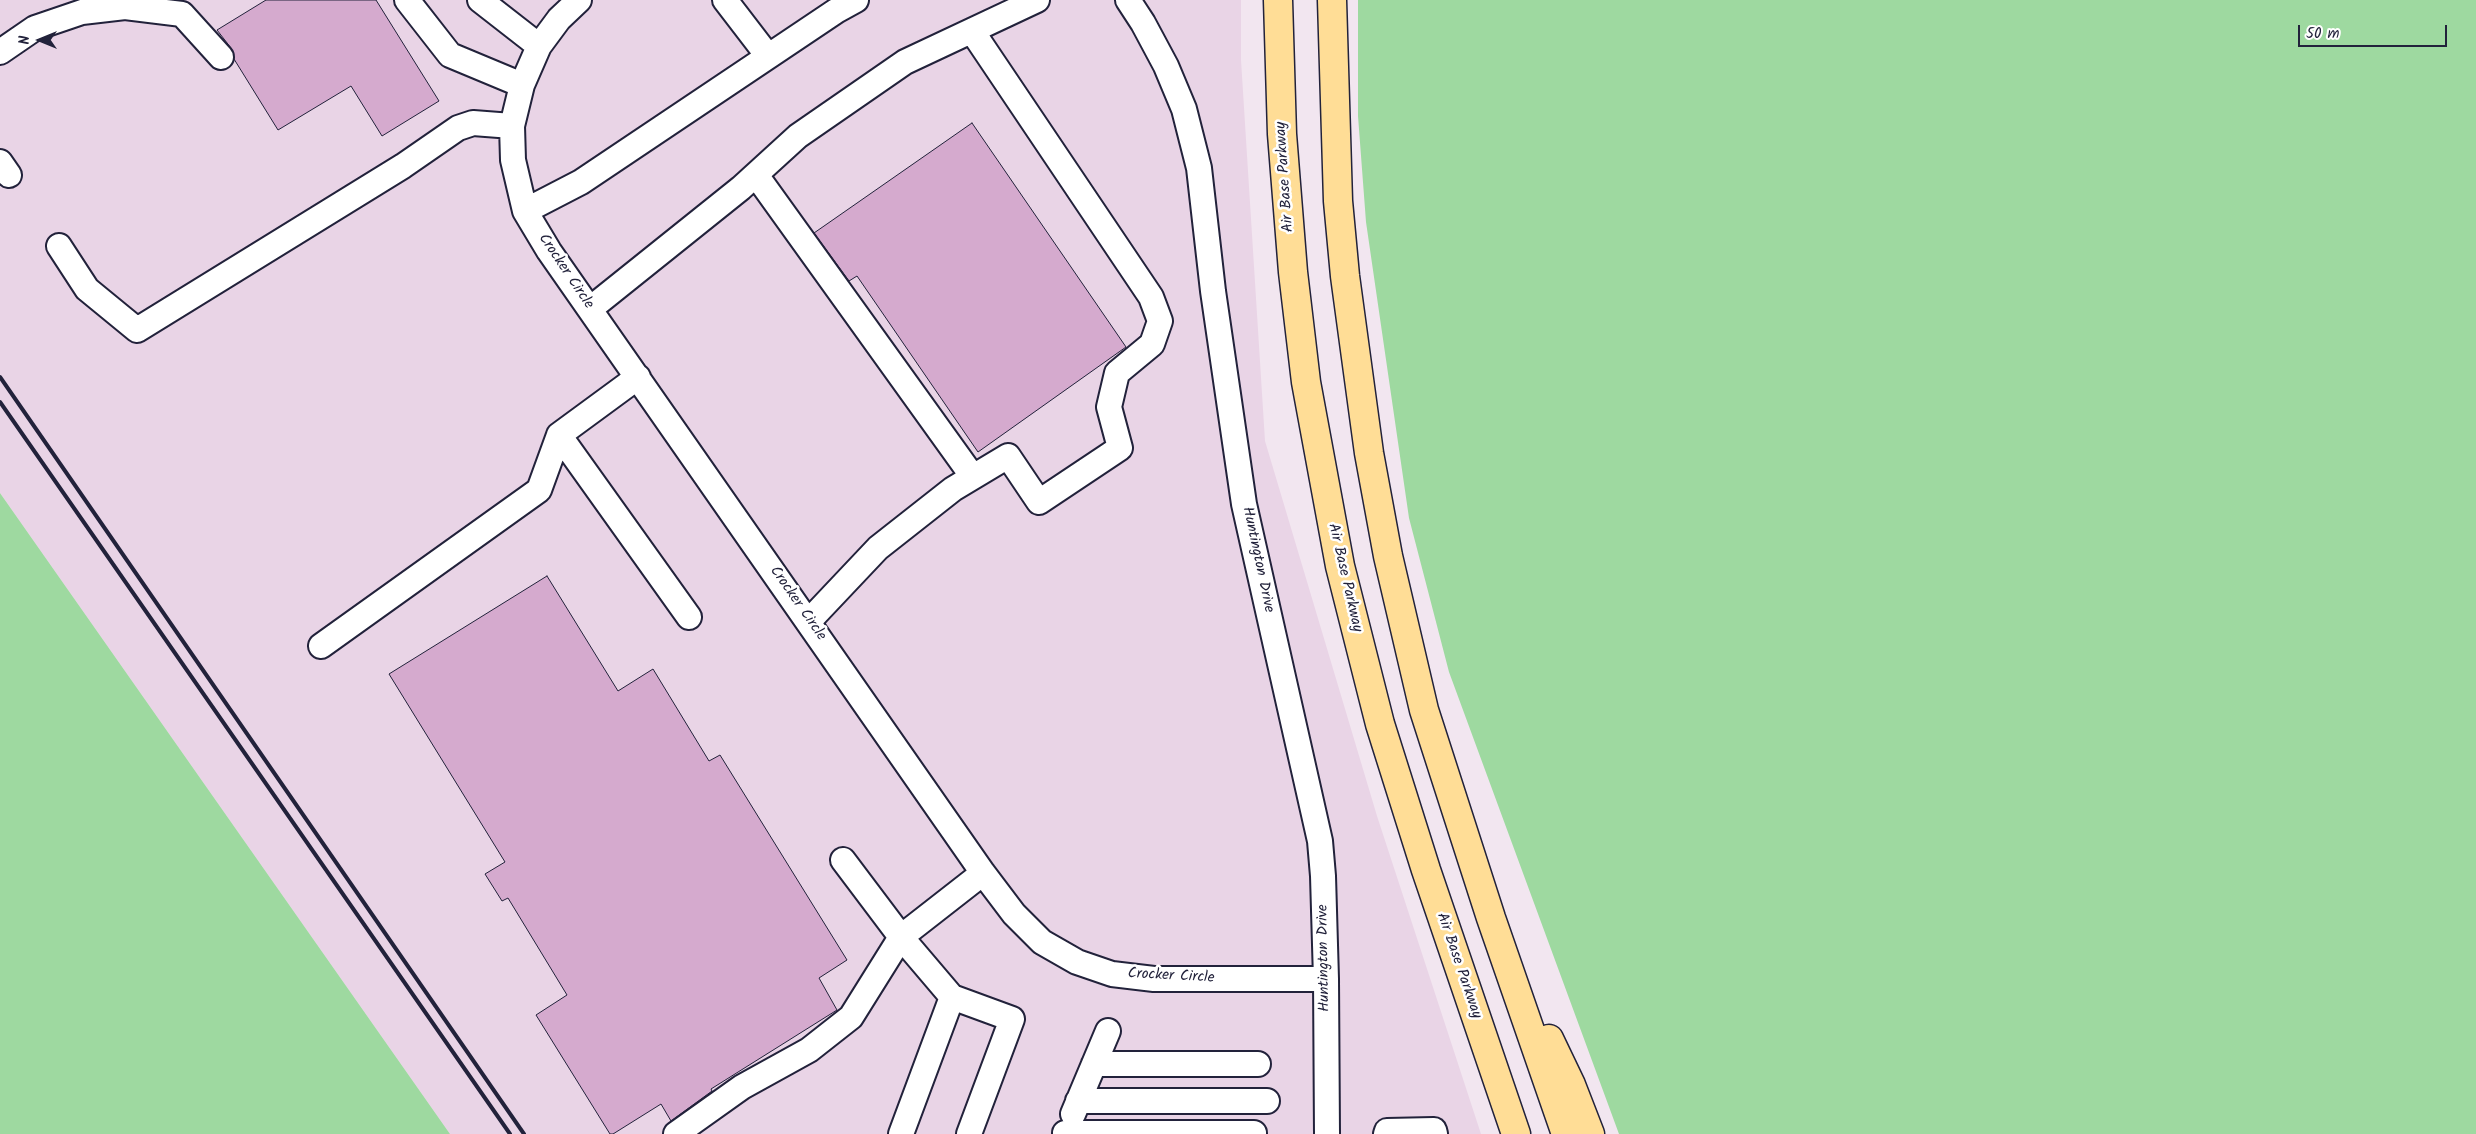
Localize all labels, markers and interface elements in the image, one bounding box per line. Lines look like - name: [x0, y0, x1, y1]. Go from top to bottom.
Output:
- north arrow: [15, 15, 65, 65]
- scale bar: [2301, 15, 2450, 47]
- text: 50 m: [2306, 22, 2340, 46]
- text: N: [14, 36, 36, 44]
- street label: Air Base Parkway: [1273, 121, 1299, 233]
- street label: Crocker Circle: [533, 231, 597, 313]
- street label: Huntington Drive: [1237, 505, 1277, 615]
- street label: Air Base Parkway: [1323, 522, 1365, 634]
- street label: Crocker Circle: [765, 563, 829, 645]
- street label: Huntington Drive: [1315, 904, 1335, 1012]
- street label: Air Base Parkway: [1431, 911, 1485, 1021]
- street label: Crocker Circle: [1127, 966, 1215, 988]

